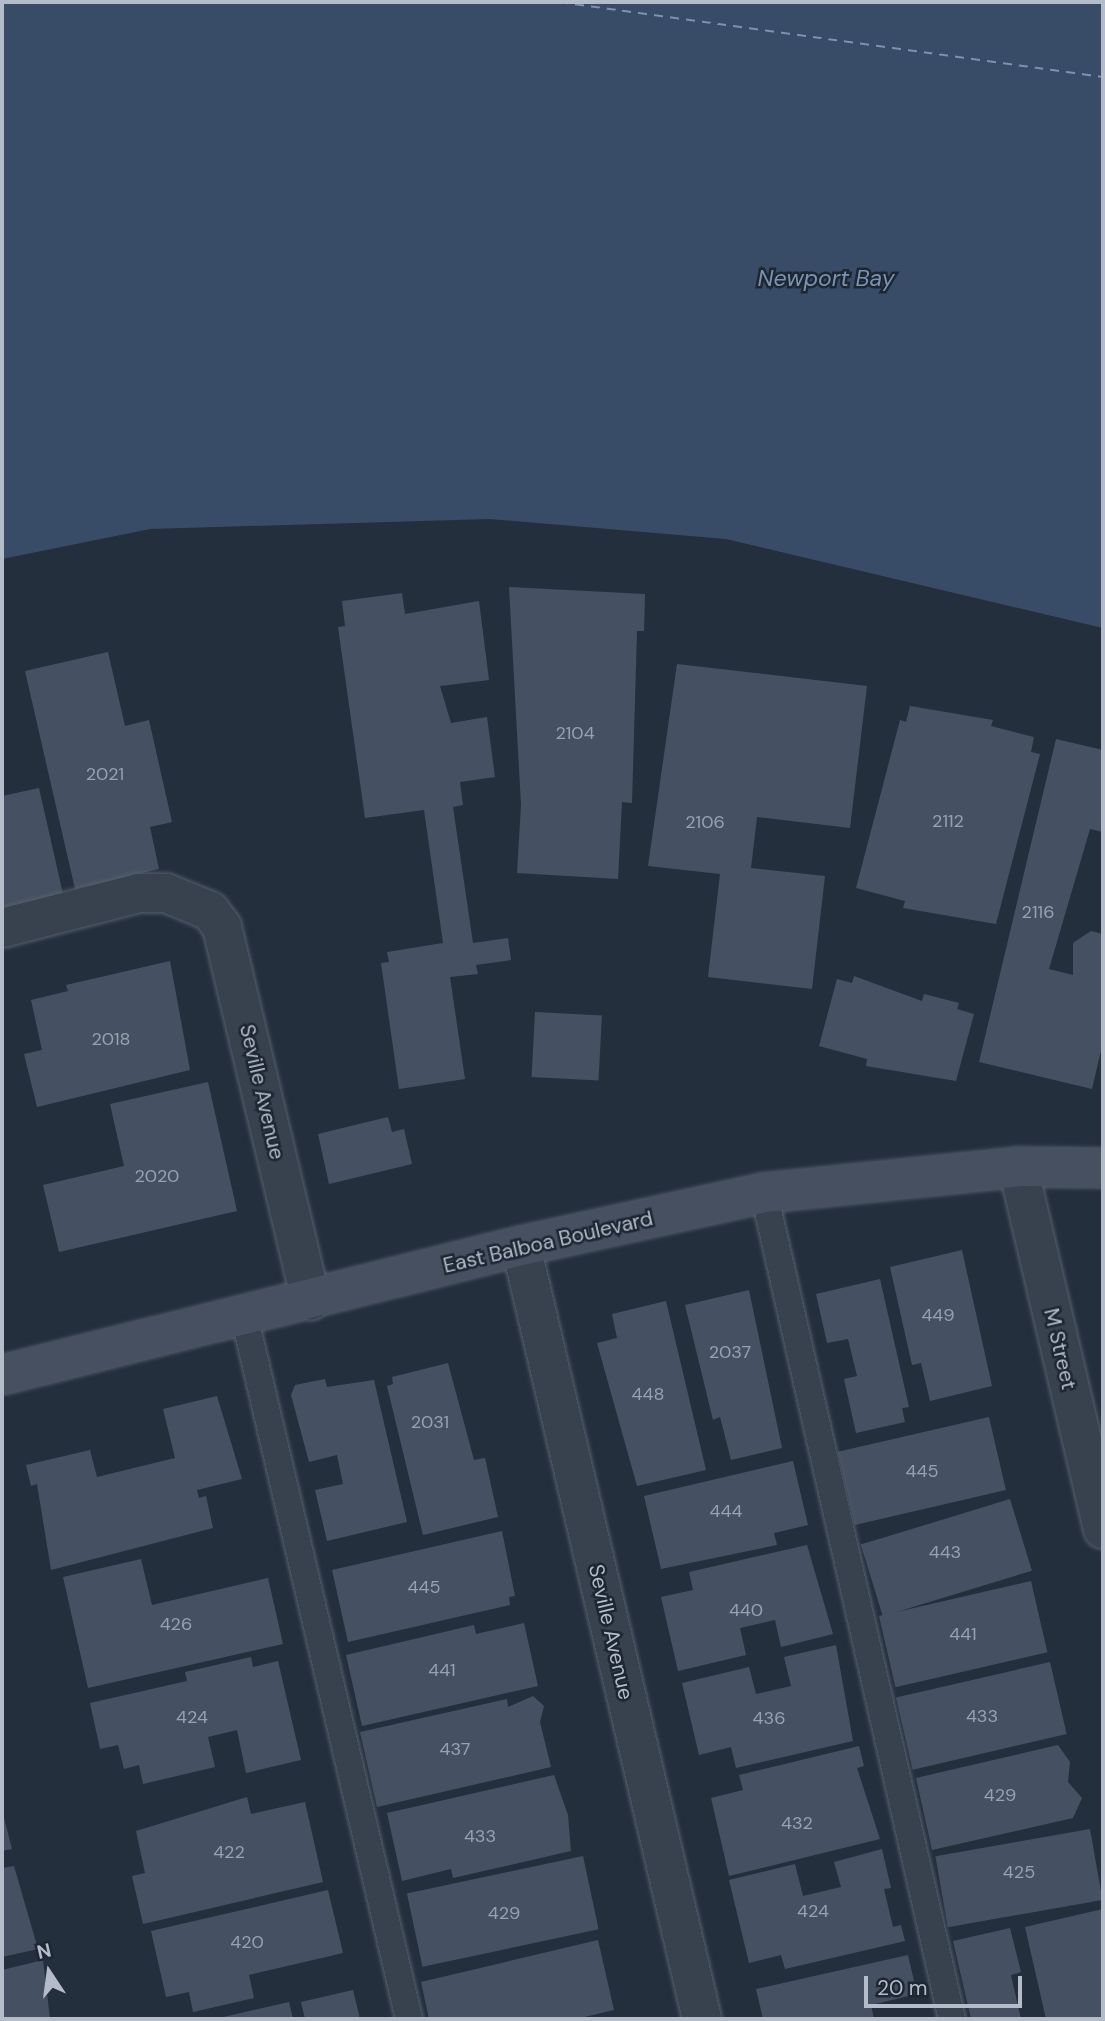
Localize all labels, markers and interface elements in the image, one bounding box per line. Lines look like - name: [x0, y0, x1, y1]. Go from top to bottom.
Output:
- water label: Newport Bay: [757, 264, 895, 292]
- house number: 2104: [555, 722, 595, 744]
- house number: 2021: [86, 763, 124, 785]
- house number: 2112: [932, 810, 964, 832]
- house number: 2106: [685, 811, 725, 833]
- house number: 2116: [1022, 901, 1054, 923]
- street label: Seville Avenue: [234, 1022, 290, 1162]
- house number: 2018: [91, 1028, 131, 1050]
- house number: 2020: [135, 1165, 179, 1187]
- street label: East Balboa Boulevard: [441, 1206, 655, 1278]
- house number: 449: [921, 1304, 955, 1326]
- street label: M Street: [1038, 1306, 1082, 1392]
- house number: 2037: [709, 1341, 751, 1363]
- house number: 448: [632, 1383, 664, 1405]
- house number: 2031: [411, 1411, 449, 1433]
- house number: 445: [906, 1460, 938, 1482]
- house number: 444: [710, 1500, 742, 1522]
- house number: 443: [929, 1541, 961, 1563]
- street label: Seville Avenue: [583, 1562, 639, 1702]
- house number: 445: [408, 1576, 440, 1598]
- house number: 440: [729, 1599, 763, 1621]
- house number: 426: [160, 1613, 192, 1635]
- house number: 441: [949, 1623, 977, 1645]
- house number: 441: [428, 1659, 456, 1681]
- house number: 433: [966, 1705, 998, 1727]
- house number: 424: [176, 1706, 208, 1728]
- house number: 436: [753, 1707, 785, 1729]
- house number: 437: [440, 1738, 470, 1760]
- house number: 429: [984, 1784, 1016, 1806]
- house number: 432: [781, 1812, 813, 1834]
- house number: 433: [464, 1825, 496, 1847]
- house number: 422: [213, 1841, 245, 1863]
- house number: 425: [1003, 1861, 1035, 1883]
- house number: 424: [797, 1900, 829, 1922]
- house number: 429: [488, 1902, 520, 1924]
- house number: 420: [230, 1931, 264, 1953]
- north arrow: [14, 1937, 84, 2007]
- text: N: [35, 1937, 54, 1965]
- scale bar: [867, 1962, 1024, 2006]
- text: 20 m: [877, 1974, 928, 2002]

